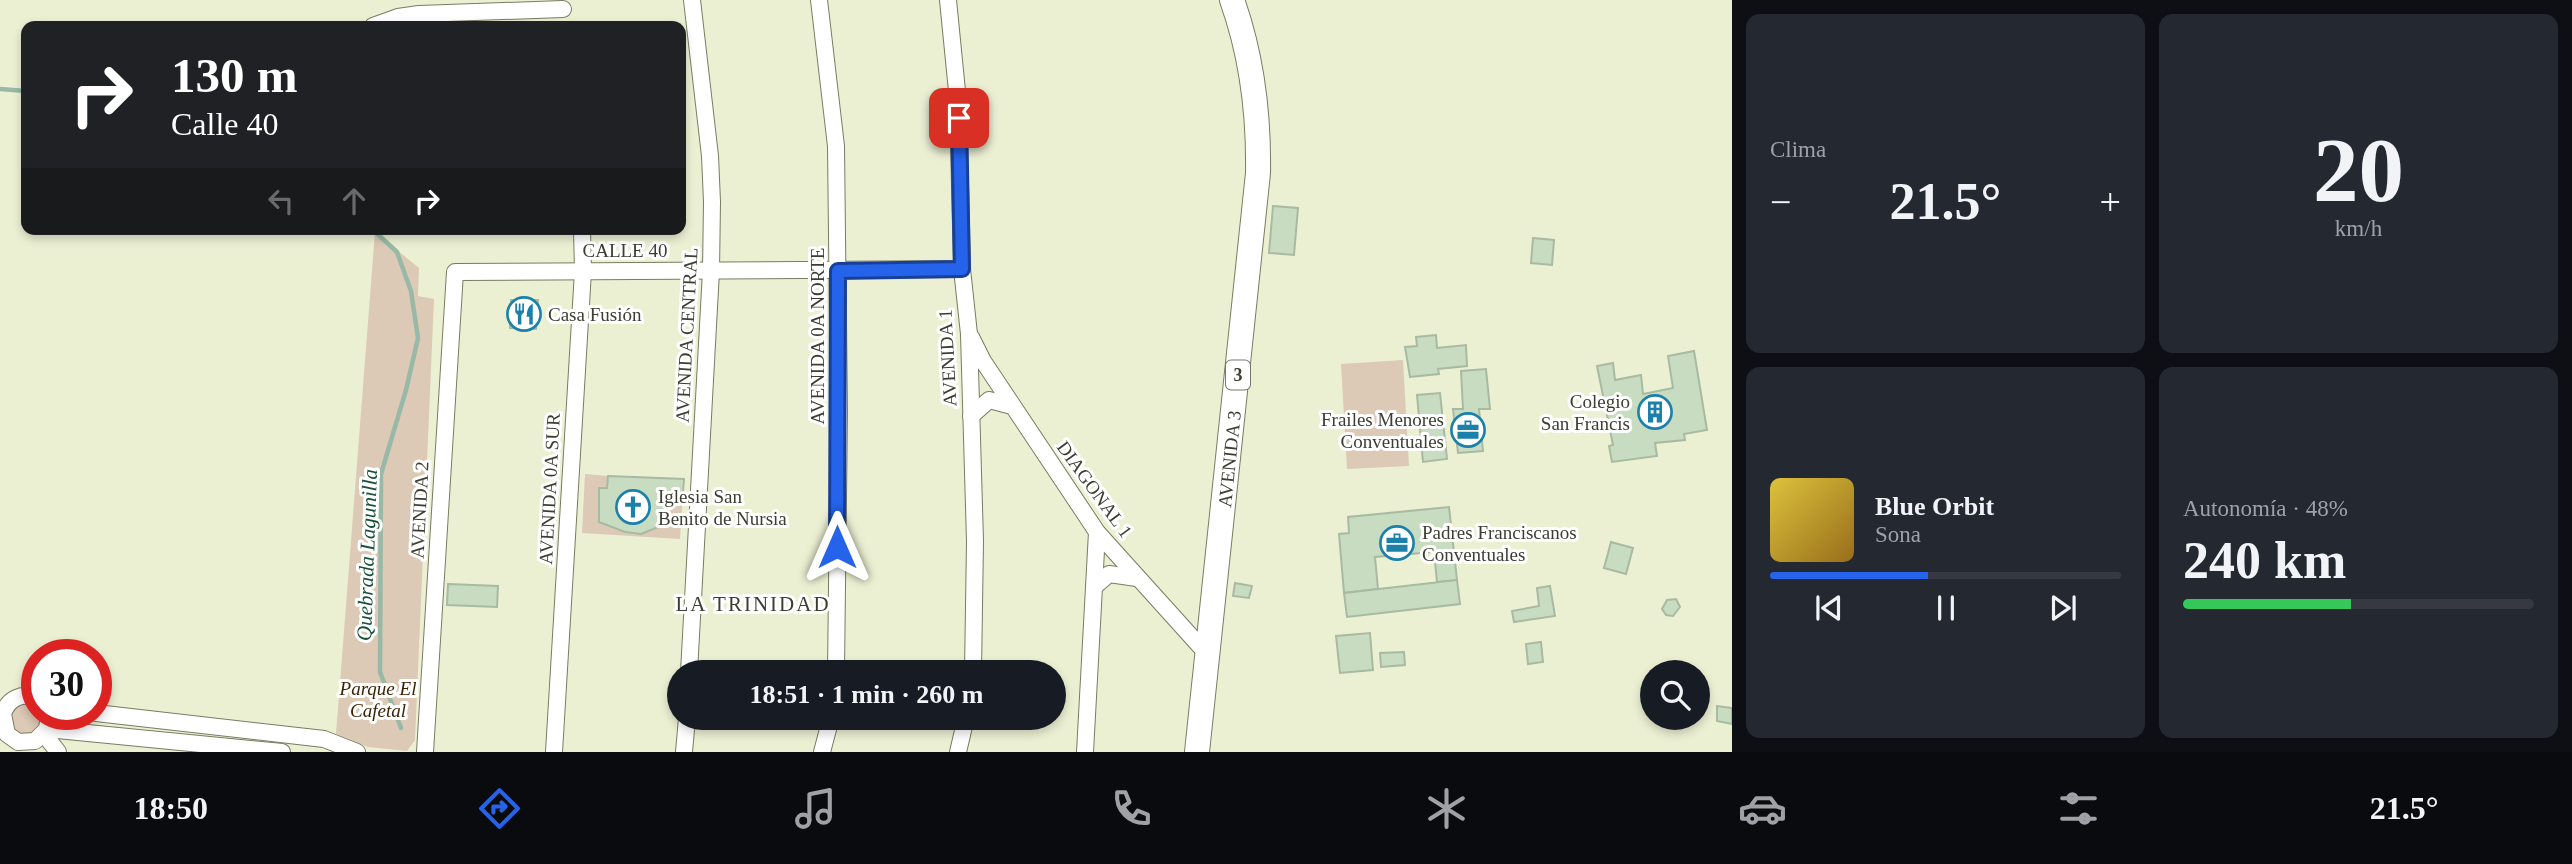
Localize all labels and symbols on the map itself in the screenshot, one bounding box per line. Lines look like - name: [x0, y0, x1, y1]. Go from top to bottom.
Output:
- pin: [929, 88, 989, 148]
- street label: CALLE 40: [583, 240, 667, 261]
- street label: AVENIDA CENTRAL: [671, 247, 702, 423]
- street label: AVENIDA 0A NORTE: [807, 248, 828, 424]
- restaurant icon: Casa Fusión: [505, 295, 543, 333]
- place label: Casa Fusión: [548, 304, 642, 325]
- street label: AVENIDA 1: [934, 309, 961, 407]
- road number: 3: [1226, 360, 1250, 390]
- place label: Colegio San Francis: [1541, 391, 1630, 434]
- building icon: Colegio San Francis: [1636, 393, 1674, 431]
- place label: Frailes Menores Conventuales: [1321, 409, 1444, 452]
- street label: AVENIDA 3: [1214, 410, 1245, 509]
- office icon: Frailes Menores Conventuales: [1449, 411, 1487, 449]
- street label: AVENIDA 0A SUR: [535, 412, 564, 565]
- street label: DIAGONAL 1: [1053, 437, 1137, 542]
- street label: AVENIDA 2: [406, 461, 433, 559]
- water label: Quebrada Lagunilla: [352, 469, 382, 641]
- place label: Iglesia San Benito de Nursia: [658, 486, 787, 529]
- church icon: Iglesia San Benito de Nursia: [614, 488, 652, 526]
- position arrow: [800, 510, 874, 584]
- place label: Padres Franciscanos Conventuales: [1422, 522, 1577, 565]
- office icon: Padres Franciscanos Conventuales: [1378, 524, 1416, 562]
- district label: LA TRINIDAD: [675, 592, 831, 616]
- speed limit sign: 30: [21, 639, 112, 730]
- park label: Parque El Cafetal: [339, 678, 416, 721]

